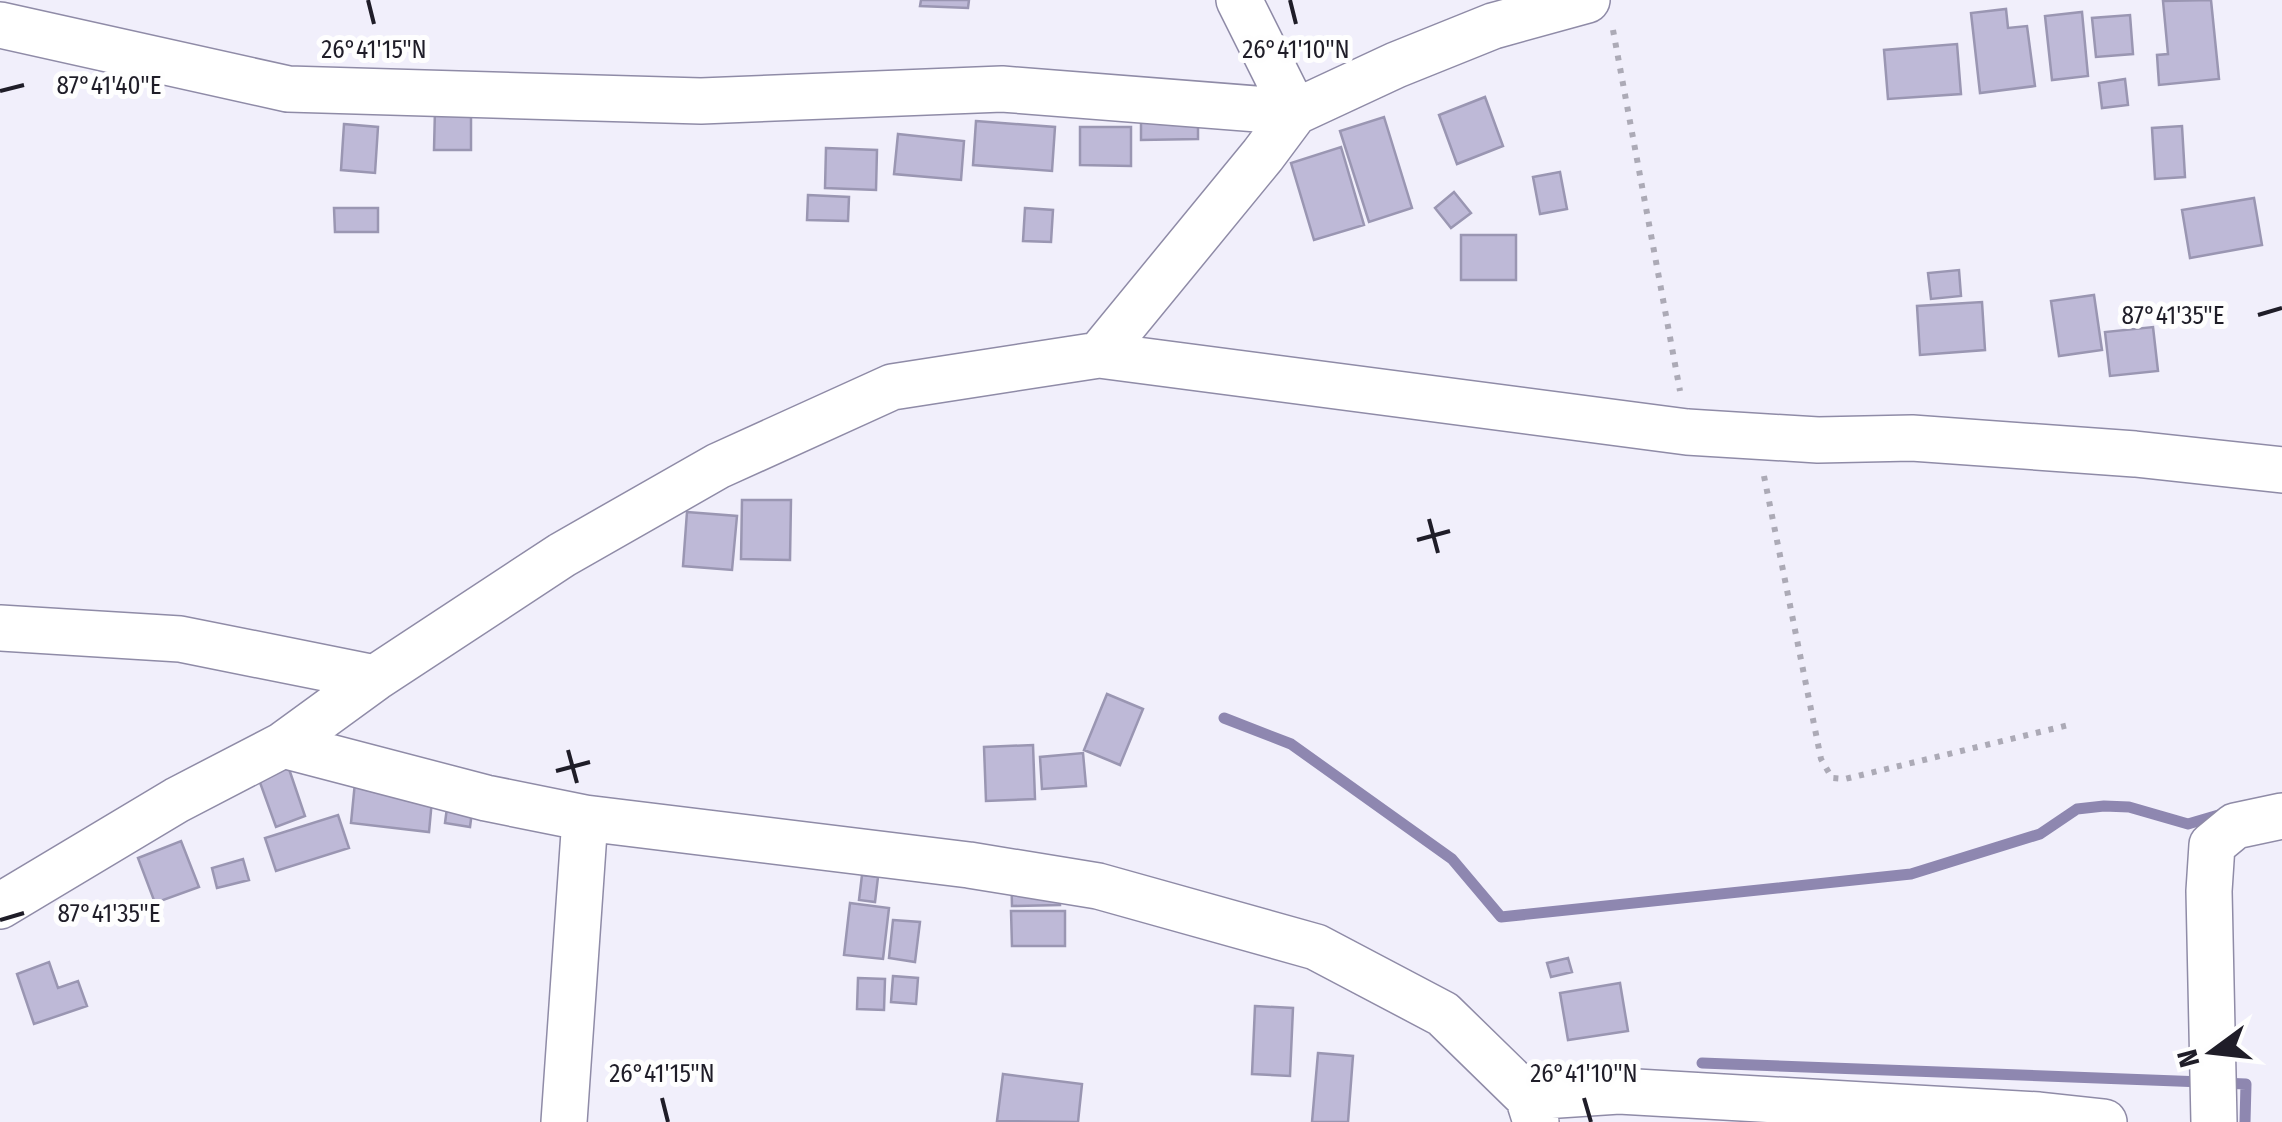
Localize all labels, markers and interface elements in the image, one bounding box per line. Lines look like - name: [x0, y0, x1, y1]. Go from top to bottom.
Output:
- text: 26°41'15"N: [321, 35, 427, 65]
- text: 26°41'10"N: [1242, 35, 1350, 65]
- text: 87°41'40"E: [57, 71, 161, 101]
- text: 87°41'35"E: [2121, 301, 2225, 331]
- text: 87°41'35"E: [57, 899, 161, 929]
- north arrow: [2162, 1002, 2262, 1102]
- text: N: [2170, 1046, 2206, 1071]
- text: 26°41'15"N: [609, 1059, 715, 1089]
- text: 26°41'10"N: [1530, 1059, 1638, 1089]

